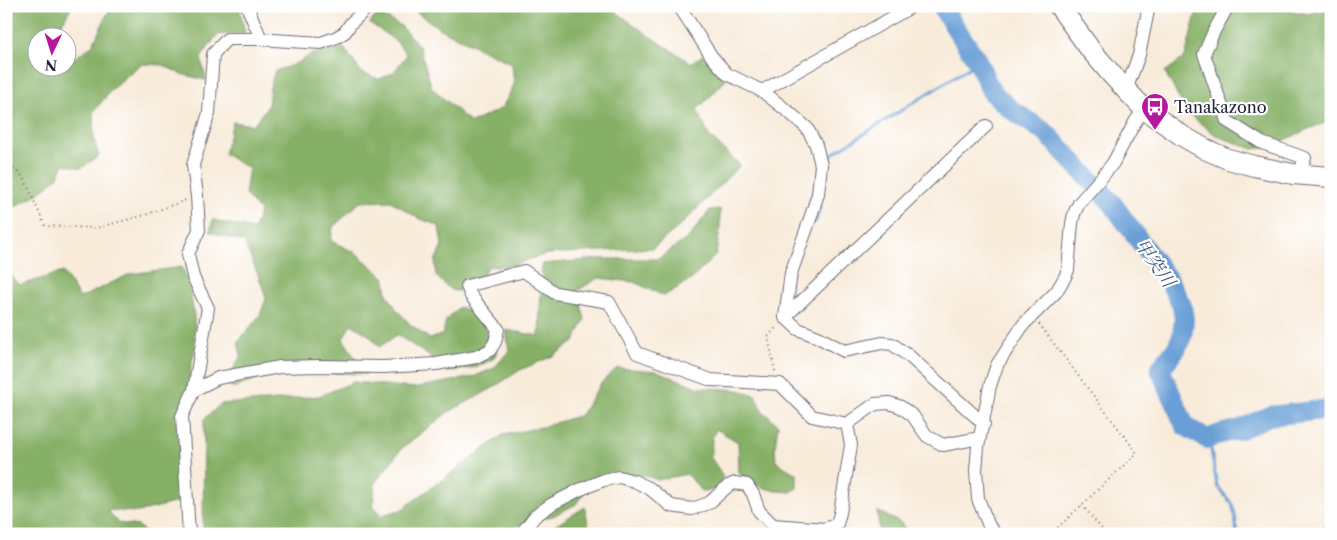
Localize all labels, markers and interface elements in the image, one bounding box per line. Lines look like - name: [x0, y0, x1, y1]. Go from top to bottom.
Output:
- north arrow: [28, 28, 78, 78]
- text: N: [44, 56, 58, 74]
- bus stop icon: Tanakazono: [1140, 92, 1170, 131]
- place label: Tanakazono: [1174, 97, 1267, 117]
- water label: 甲突川: [1131, 235, 1181, 293]

